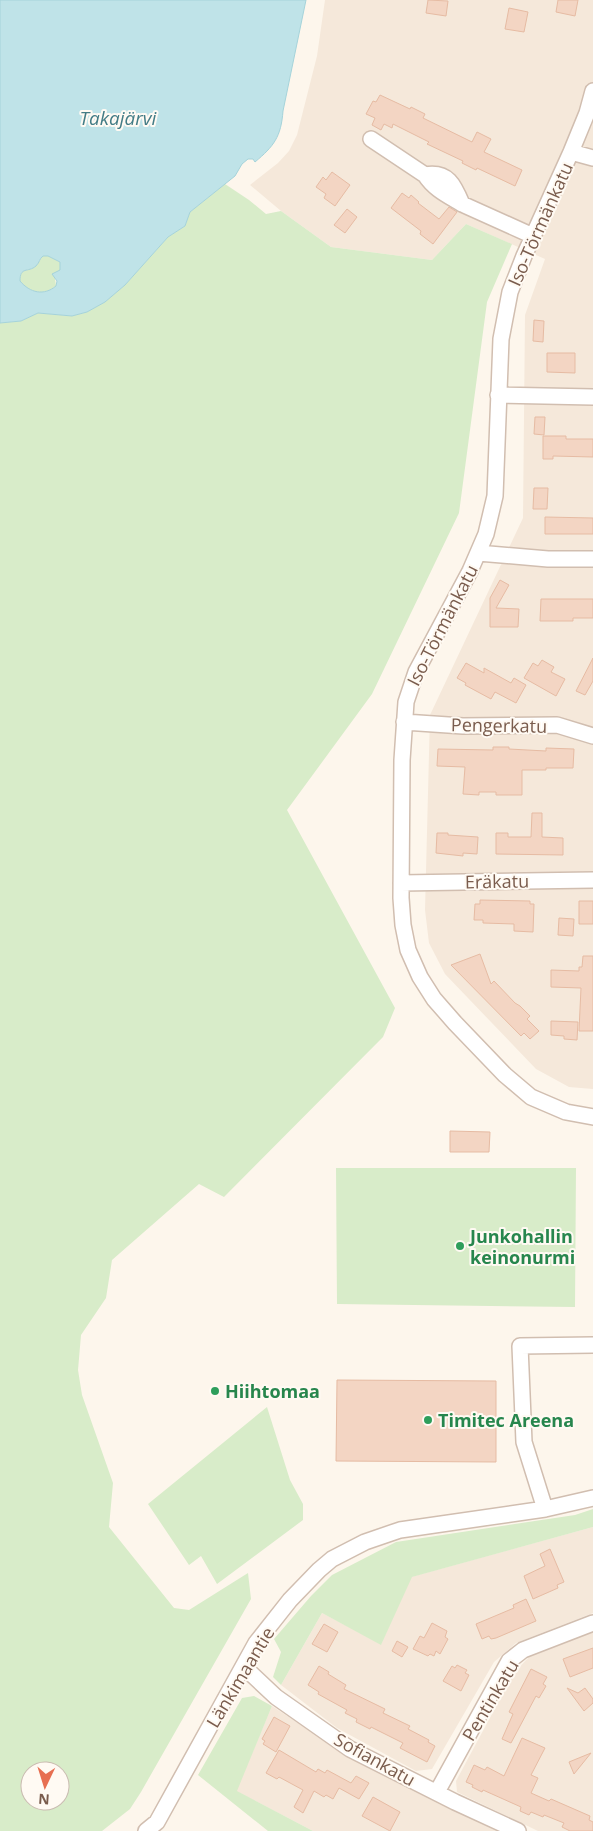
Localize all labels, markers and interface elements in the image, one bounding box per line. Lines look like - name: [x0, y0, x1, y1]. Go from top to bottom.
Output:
- water label: Takajärvi: [80, 105, 158, 131]
- street label: Iso-Törmänkatu: [502, 158, 578, 290]
- street label: Iso-Törmänkatu: [401, 560, 483, 690]
- street label: Pengerkatu: [451, 712, 547, 738]
- street label: Eräkatu: [465, 868, 529, 894]
- place label: Junkohallin keinonurmi: [468, 1224, 575, 1269]
- marker: Junkohallin keinonurmi: [454, 1240, 466, 1252]
- place label: Hiihtomaa: [225, 1379, 320, 1403]
- marker: Hiihtomaa: [209, 1385, 221, 1397]
- place label: Timitec Areena: [438, 1408, 574, 1432]
- marker: Timitec Areena: [422, 1414, 434, 1426]
- street label: Länkimaantie: [201, 1622, 279, 1732]
- street label: Pentinkatu: [456, 1655, 524, 1745]
- street label: Sofiankatu: [330, 1727, 420, 1791]
- north arrow: [20, 1761, 70, 1811]
- text: N: [38, 1790, 50, 1809]

